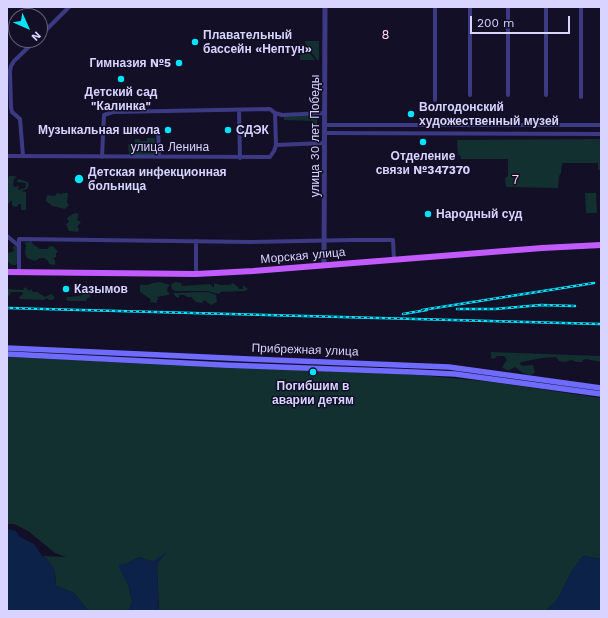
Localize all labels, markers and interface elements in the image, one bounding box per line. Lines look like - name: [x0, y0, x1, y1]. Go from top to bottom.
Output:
- north arrow: [8, 8, 48, 48]
- scale bar: [472, 8, 572, 34]
- text: 200 m: [477, 16, 514, 30]
- district label: 8: [381, 27, 391, 43]
- place label: Плавательный бассейн «Нептун»: [203, 28, 312, 56]
- text: N: [29, 29, 44, 44]
- marker: Плавательный бассейн «Нептун»: [190, 37, 200, 47]
- place label: Гимназия №5: [89, 56, 171, 70]
- marker: Гимназия №5: [174, 58, 184, 68]
- marker: Детский сад "Калинка": [116, 74, 126, 84]
- street label: улица 30 лет Победы: [308, 75, 322, 197]
- place label: Детский сад "Калинка": [85, 85, 157, 113]
- place label: Волгодонский художественный музей: [419, 100, 559, 128]
- marker: Волгодонский художественный музей: [406, 109, 416, 119]
- place label: Музыкальная школа: [38, 123, 160, 137]
- place label: СДЭК: [236, 123, 269, 137]
- marker: Музыкальная школа: [163, 125, 173, 135]
- marker: СДЭК: [223, 125, 233, 135]
- marker: Отделение связи №347370: [418, 137, 428, 147]
- street label: улица Ленина: [131, 140, 209, 154]
- place label: Отделение связи №347370: [376, 149, 470, 177]
- place label: Детская инфекционная больница: [88, 165, 227, 193]
- district label: 7: [512, 172, 520, 188]
- marker: Детская инфекционная больница: [73, 173, 85, 185]
- place label: Народный суд: [436, 207, 522, 221]
- marker: Народный суд: [423, 209, 433, 219]
- street label: Морская улица: [260, 245, 346, 267]
- place label: Казымов: [74, 282, 128, 296]
- marker: Казымов: [61, 284, 71, 294]
- street label: Прибрежная улица: [251, 341, 359, 359]
- marker: Погибшим в аварии детям: [308, 367, 318, 377]
- place label: Погибшим в аварии детям: [272, 379, 354, 407]

